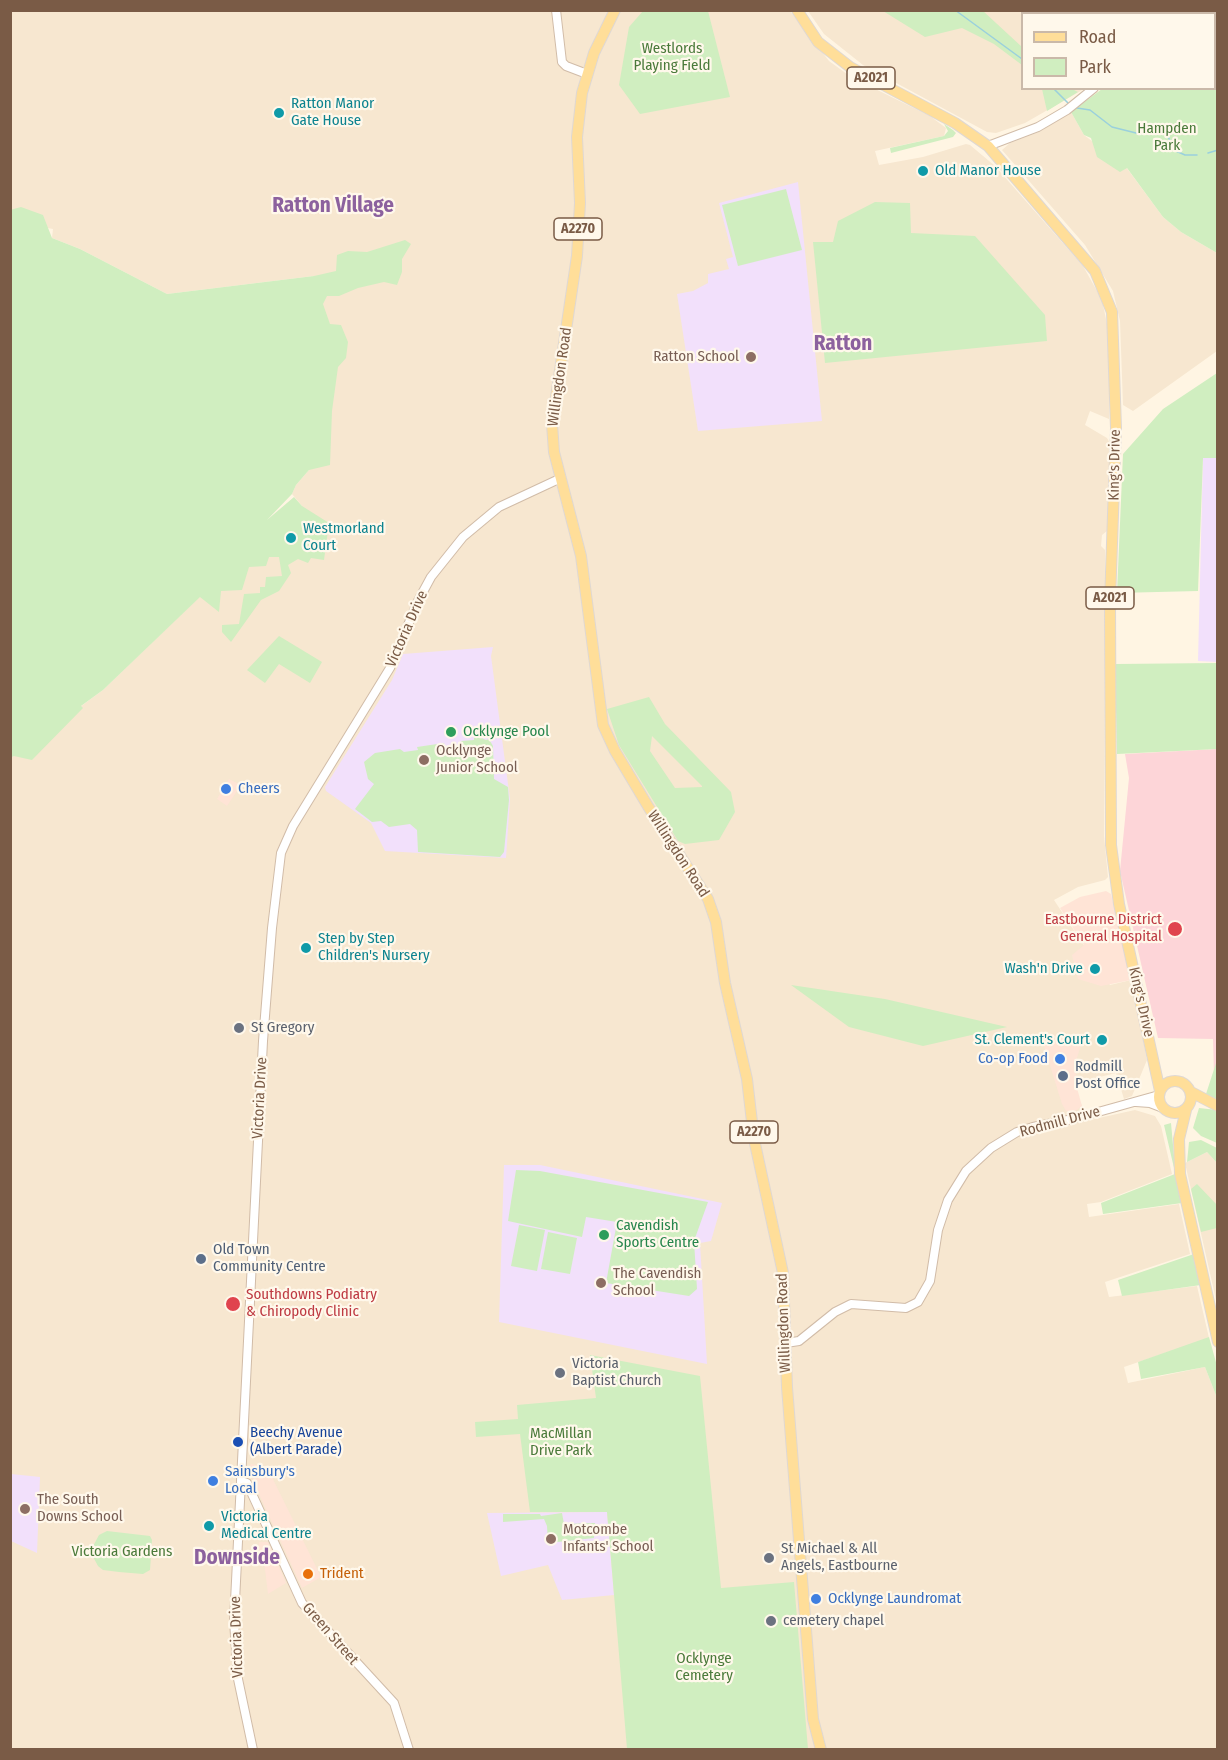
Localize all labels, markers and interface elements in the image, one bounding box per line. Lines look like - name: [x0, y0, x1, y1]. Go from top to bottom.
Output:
- legend: [1021, 12, 1216, 90]
- text: Road: [1079, 26, 1116, 48]
- park label: Westlords Playing Field: [634, 40, 710, 75]
- text: Park: [1079, 56, 1111, 78]
- road number: A2021: [847, 67, 895, 89]
- place label: Ratton Manor Gate House: [291, 95, 374, 130]
- marker: Ratton Manor Gate House: [272, 106, 286, 120]
- park label: Hampden Park: [1137, 120, 1197, 155]
- place label: Old Manor House: [935, 162, 1041, 180]
- marker: Old Manor House: [916, 164, 930, 178]
- district label: Ratton Village: [272, 193, 394, 219]
- road number: A2270: [554, 218, 602, 240]
- street label: Willingdon Road: [544, 326, 576, 428]
- district label: Ratton: [814, 331, 872, 357]
- place label: Ratton School: [653, 348, 739, 366]
- marker: Ratton School: [744, 350, 758, 364]
- street label: King's Drive: [1105, 429, 1125, 501]
- place label: Westmorland Court: [303, 520, 385, 555]
- marker: Westmorland Court: [284, 531, 298, 545]
- road number: A2021: [1086, 587, 1134, 609]
- street label: Victoria Drive: [382, 588, 432, 670]
- place label: Ocklynge Pool: [463, 723, 549, 741]
- marker: Ocklynge Pool: [444, 725, 458, 739]
- place label: Ocklynge Junior School: [436, 742, 518, 777]
- marker: Ocklynge Junior School: [417, 753, 431, 767]
- place label: Cheers: [238, 780, 280, 798]
- marker: Cheers: [219, 782, 233, 796]
- street label: Willingdon Road: [643, 807, 713, 901]
- place label: Eastbourne District General Hospital: [1045, 911, 1162, 946]
- marker: Eastbourne District General Hospital: [1166, 920, 1184, 938]
- place label: Step by Step Children's Nursery: [318, 930, 430, 965]
- marker: Step by Step Children's Nursery: [299, 941, 313, 955]
- place label: Wash'n Drive: [1005, 960, 1083, 978]
- marker: Wash'n Drive: [1088, 962, 1102, 976]
- street label: King's Drive: [1124, 965, 1158, 1039]
- place label: St Gregory: [251, 1019, 314, 1037]
- marker: St Gregory: [232, 1021, 246, 1035]
- place label: St. Clement's Court: [975, 1031, 1090, 1049]
- marker: St. Clement's Court: [1095, 1033, 1109, 1047]
- place label: Co-op Food: [978, 1050, 1048, 1068]
- marker: Co-op Food: [1053, 1052, 1067, 1066]
- street label: Victoria Drive: [249, 1057, 271, 1139]
- place label: Rodmill Post Office: [1075, 1058, 1141, 1093]
- marker: Rodmill Post Office: [1056, 1069, 1070, 1083]
- street label: Rodmill Drive: [1018, 1103, 1102, 1141]
- road number: A2270: [730, 1121, 778, 1143]
- place label: Cavendish Sports Centre: [616, 1217, 699, 1252]
- marker: Cavendish Sports Centre: [597, 1228, 611, 1242]
- place label: Old Town Community Centre: [213, 1241, 326, 1276]
- marker: Old Town Community Centre: [194, 1252, 208, 1266]
- place label: The Cavendish School: [613, 1265, 701, 1300]
- street label: Willingdon Road: [773, 1273, 795, 1373]
- marker: The Cavendish School: [594, 1276, 608, 1290]
- place label: Southdowns Podiatry & Chiropody Clinic: [246, 1286, 377, 1321]
- marker: Southdowns Podiatry & Chiropody Clinic: [224, 1295, 242, 1313]
- place label: Victoria Baptist Church: [572, 1355, 661, 1390]
- marker: Victoria Baptist Church: [553, 1366, 567, 1380]
- place label: Beechy Avenue (Albert Parade): [250, 1424, 343, 1459]
- park label: MacMillan Drive Park: [530, 1425, 592, 1460]
- marker: Beechy Avenue (Albert Parade): [231, 1435, 245, 1449]
- place label: Sainsbury's Local: [225, 1463, 295, 1498]
- marker: Sainsbury's Local: [206, 1474, 220, 1488]
- place label: The South Downs School: [37, 1491, 123, 1526]
- marker: The South Downs School: [18, 1502, 32, 1516]
- place label: Victoria Medical Centre: [221, 1508, 312, 1543]
- marker: Victoria Medical Centre: [202, 1519, 216, 1533]
- place label: Motcombe Infants' School: [563, 1521, 654, 1556]
- marker: Motcombe Infants' School: [544, 1532, 558, 1546]
- place label: St Michael & All Angels, Eastbourne: [781, 1540, 898, 1575]
- park label: Victoria Gardens: [72, 1543, 172, 1561]
- district label: Downside: [194, 1545, 280, 1571]
- marker: St Michael & All Angels, Eastbourne: [762, 1551, 776, 1565]
- place label: Trident: [320, 1565, 364, 1583]
- marker: Trident: [301, 1567, 315, 1581]
- place label: Ocklynge Laundromat: [828, 1590, 961, 1608]
- marker: Ocklynge Laundromat: [809, 1592, 823, 1606]
- street label: Victoria Drive: [227, 1596, 247, 1678]
- street label: Green Street: [298, 1599, 362, 1669]
- place label: cemetery chapel: [783, 1612, 884, 1630]
- marker: cemetery chapel: [764, 1614, 778, 1628]
- park label: Ocklynge Cemetery: [675, 1650, 733, 1685]

